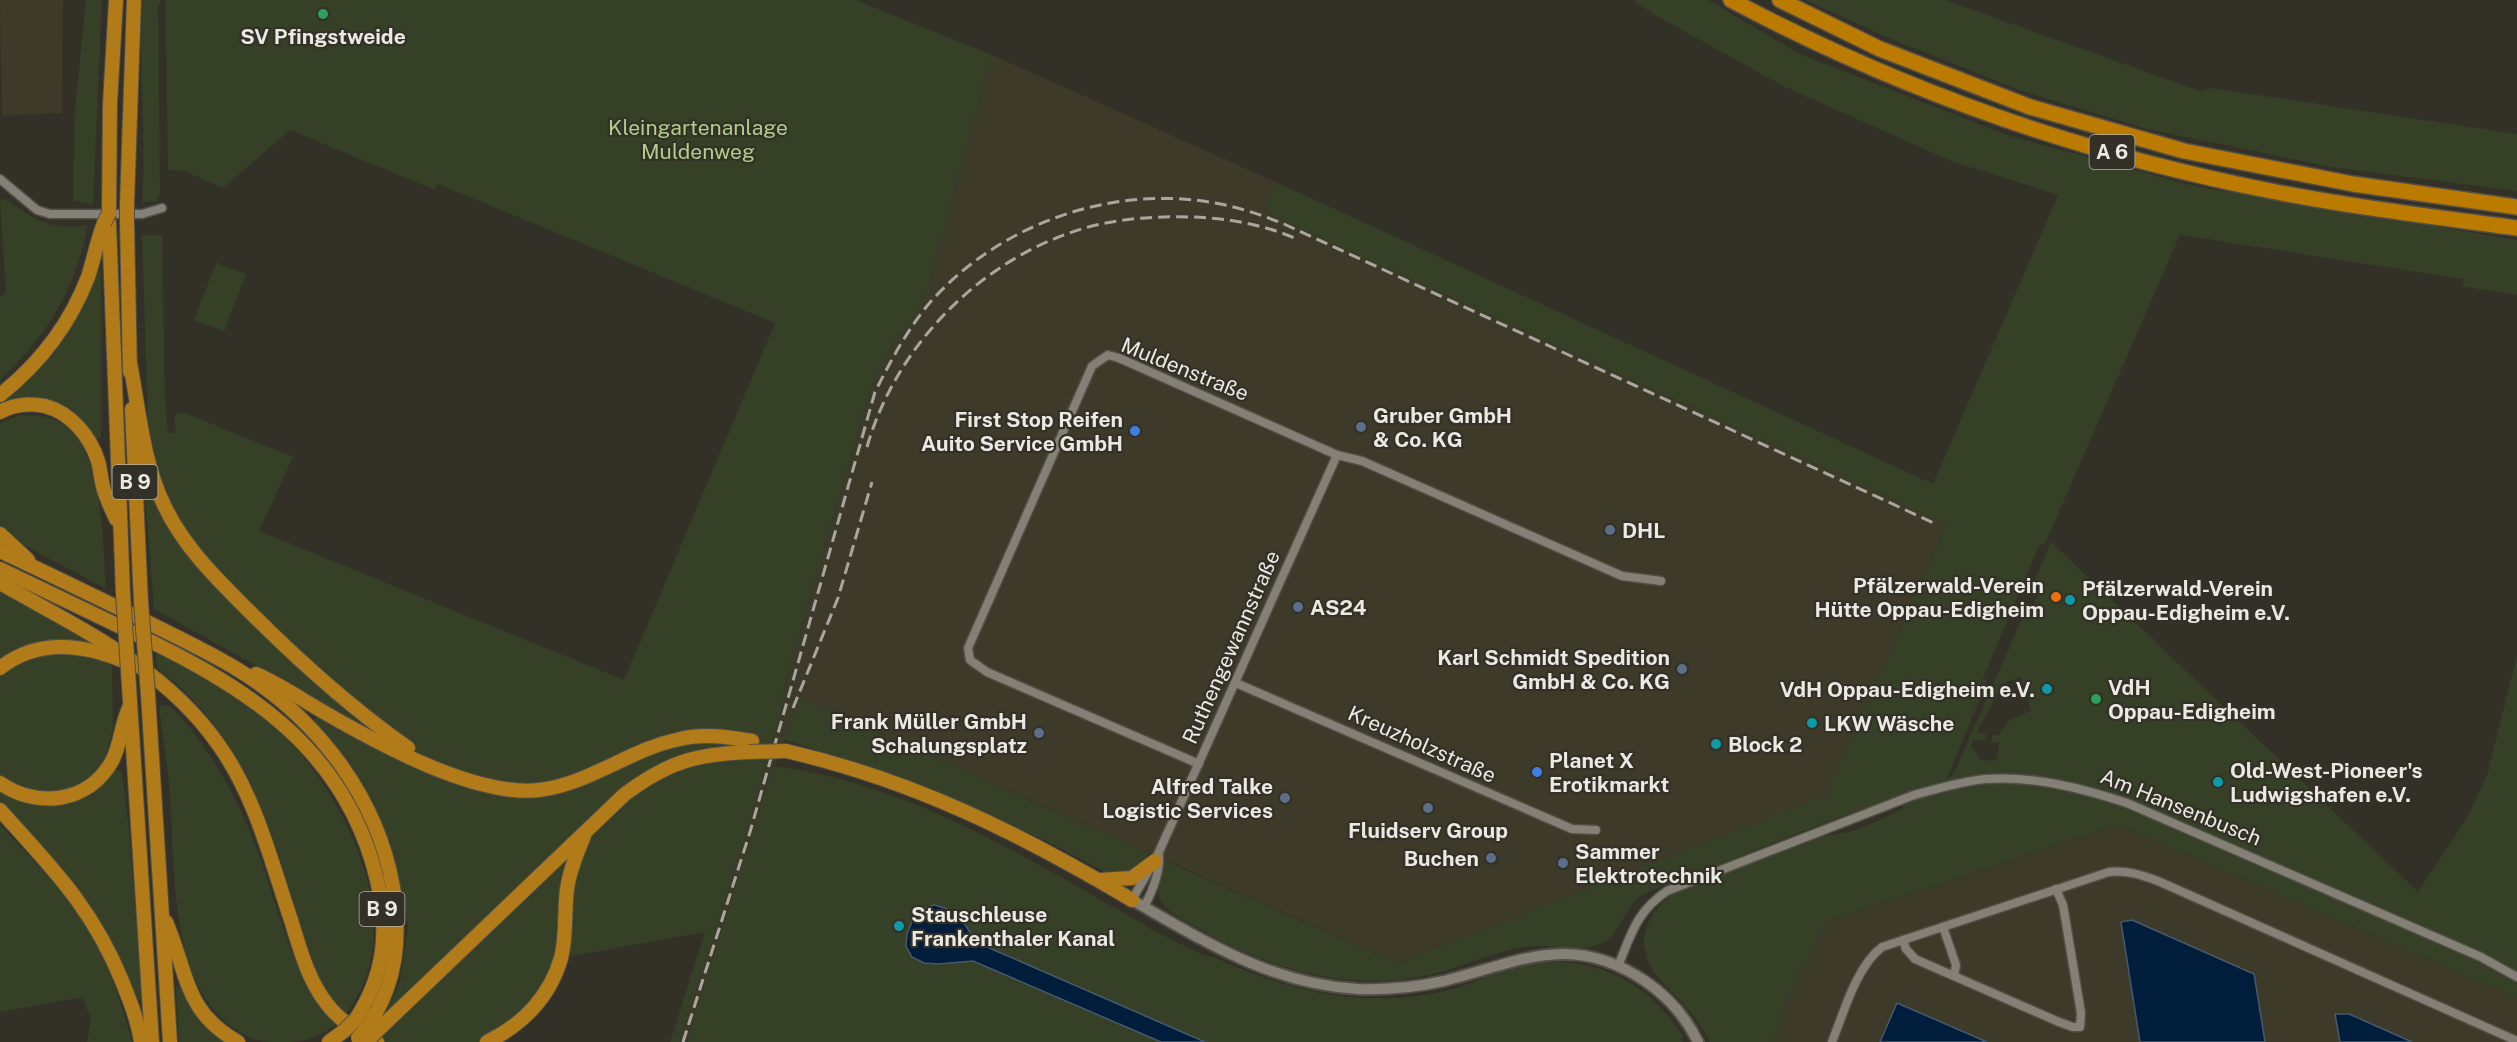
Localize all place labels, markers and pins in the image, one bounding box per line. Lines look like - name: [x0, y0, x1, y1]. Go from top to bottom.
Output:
- marker: SV Pfingstweide: [316, 7, 330, 21]
- place label: SV Pfingstweide: [240, 24, 406, 49]
- place label: Gruber GmbH & Co. KG: [1373, 403, 1512, 452]
- place label: First Stop Reifen Auito Service GmbH: [921, 407, 1123, 456]
- marker: Gruber GmbH & Co. KG: [1354, 420, 1368, 434]
- marker: First Stop Reifen Auito Service GmbH: [1128, 424, 1142, 438]
- place label: DHL: [1622, 518, 1665, 543]
- marker: DHL: [1603, 523, 1617, 537]
- place label: Pfälzerwald-Verein Hütte Oppau-Edigheim: [1815, 573, 2044, 622]
- place label: Pfälzerwald-Verein Oppau-Edigheim e.V.: [2082, 576, 2290, 625]
- marker: Pfälzerwald-Verein Hütte Oppau-Edigheim: [2049, 590, 2063, 604]
- marker: Pfälzerwald-Verein Oppau-Edigheim e.V.: [2063, 593, 2077, 607]
- place label: AS24: [1310, 595, 1367, 620]
- marker: AS24: [1291, 600, 1305, 614]
- place label: Karl Schmidt Spedition GmbH & Co. KG: [1437, 645, 1670, 694]
- marker: Karl Schmidt Spedition GmbH & Co. KG: [1675, 662, 1689, 676]
- place label: VdH Oppau-Edigheim: [2108, 675, 2276, 724]
- place label: VdH Oppau-Edigheim e.V.: [1780, 677, 2035, 702]
- marker: VdH Oppau-Edigheim e.V.: [2040, 682, 2054, 696]
- marker: VdH Oppau-Edigheim: [2089, 692, 2103, 706]
- place label: Frank Müller GmbH Schalungsplatz: [831, 709, 1027, 758]
- place label: LKW Wäsche: [1824, 711, 1954, 736]
- marker: LKW Wäsche: [1805, 716, 1819, 730]
- marker: Frank Müller GmbH Schalungsplatz: [1032, 726, 1046, 740]
- place label: Block 2: [1728, 732, 1802, 757]
- marker: Block 2: [1709, 737, 1723, 751]
- place label: Planet X Erotikmarkt: [1549, 748, 1669, 797]
- place label: Old-West-Pioneer's Ludwigshafen e.V.: [2230, 758, 2422, 807]
- marker: Planet X Erotikmarkt: [1530, 765, 1544, 779]
- place label: Alfred Talke Logistic Services: [1102, 774, 1273, 823]
- marker: Old-West-Pioneer's Ludwigshafen e.V.: [2211, 775, 2225, 789]
- marker: Alfred Talke Logistic Services: [1278, 791, 1292, 805]
- marker: Fluidserv Group: [1421, 801, 1435, 815]
- place label: Fluidserv Group: [1348, 818, 1508, 843]
- place label: Sammer Elektrotechnik: [1575, 839, 1723, 888]
- place label: Buchen: [1404, 846, 1479, 871]
- marker: Buchen: [1484, 851, 1498, 865]
- marker: Sammer Elektrotechnik: [1556, 856, 1570, 870]
- place label: Stauschleuse Frankenthaler Kanal: [911, 902, 1115, 951]
- marker: Stauschleuse Frankenthaler Kanal: [892, 919, 906, 933]

